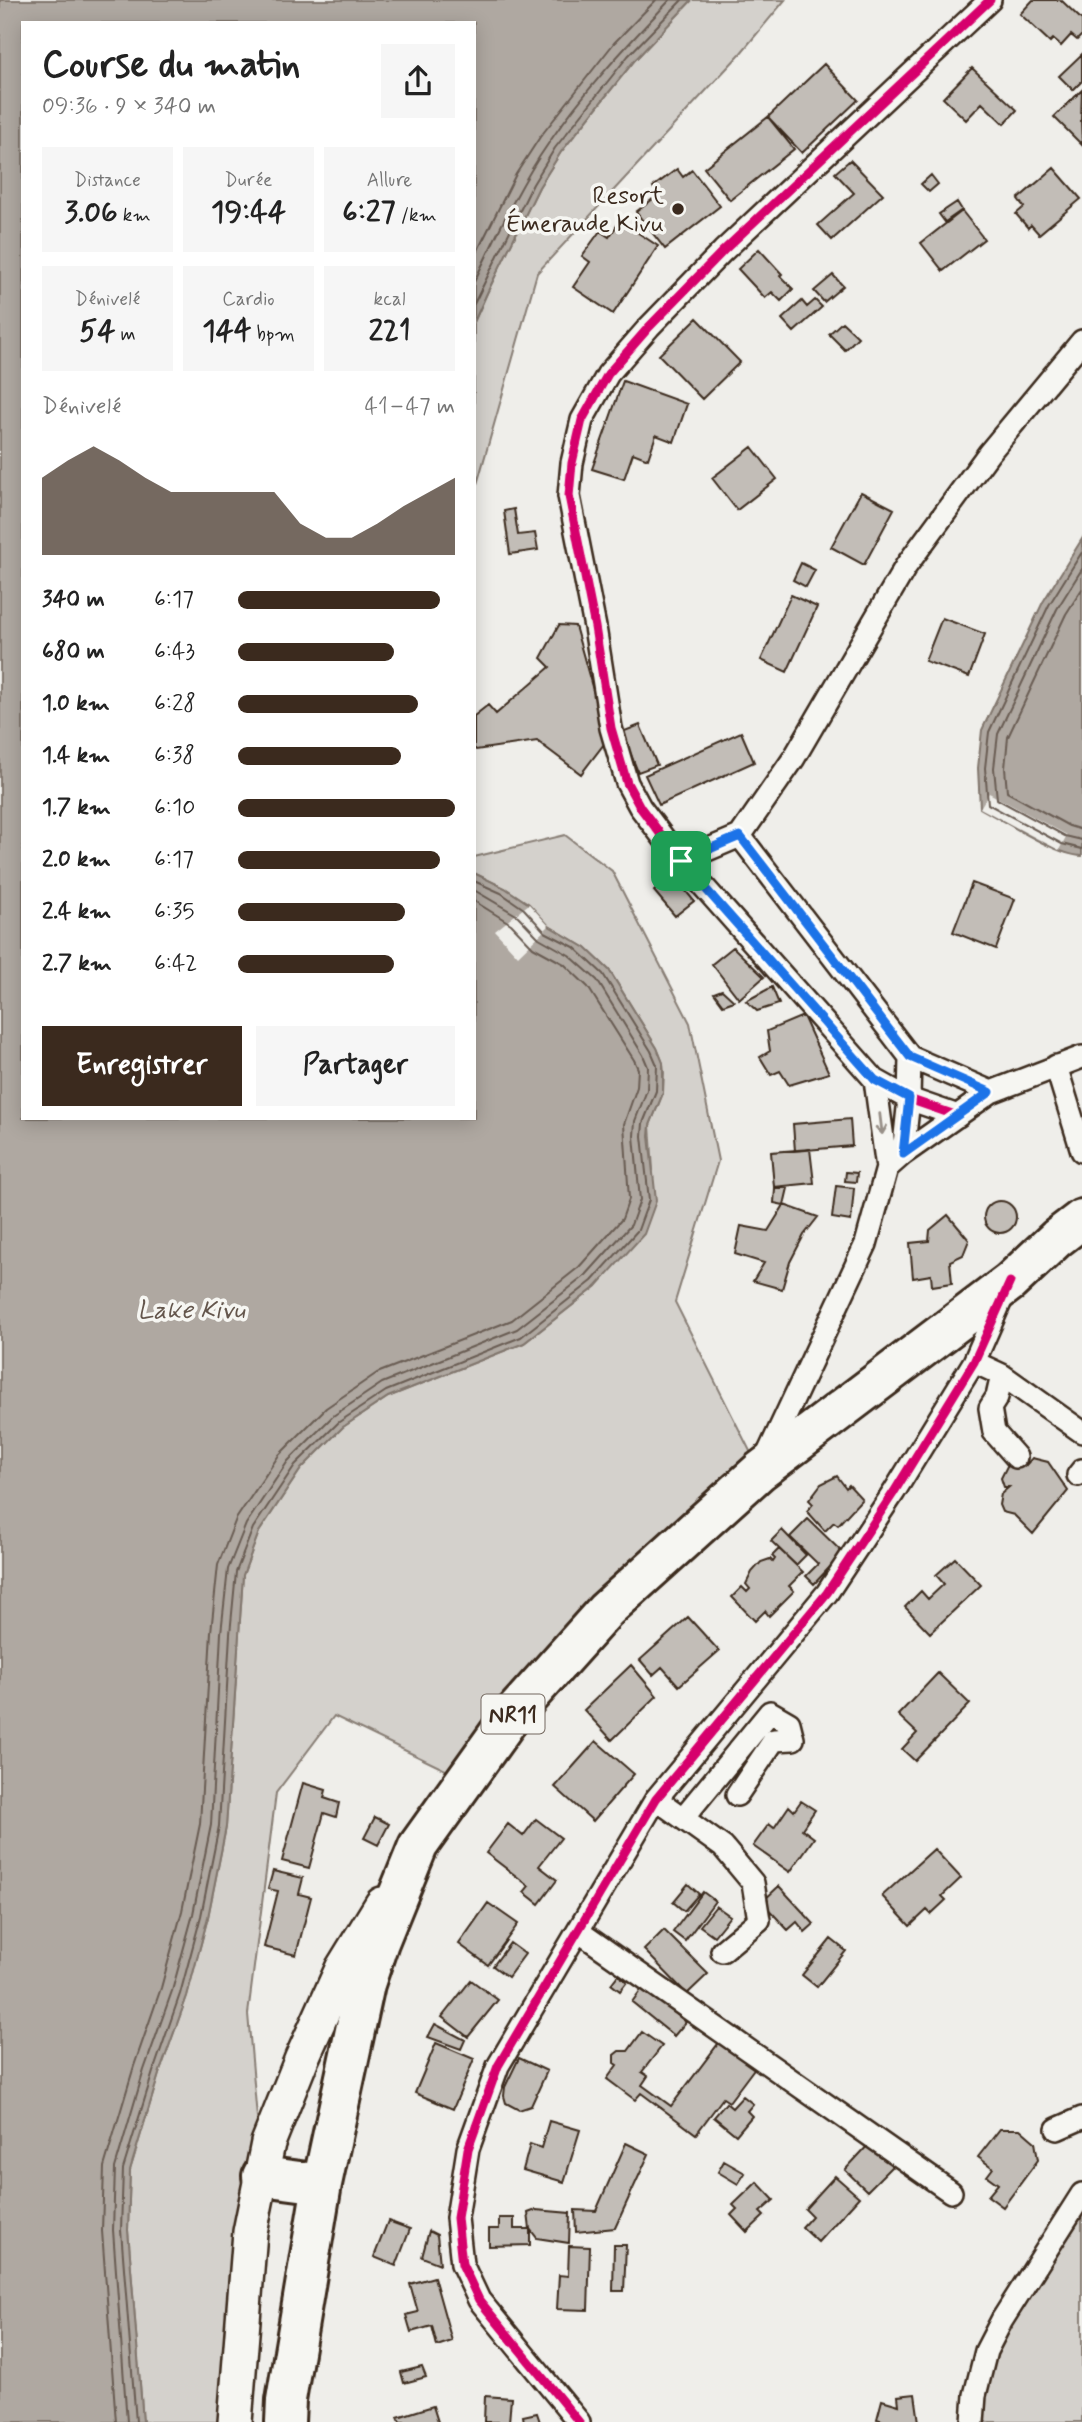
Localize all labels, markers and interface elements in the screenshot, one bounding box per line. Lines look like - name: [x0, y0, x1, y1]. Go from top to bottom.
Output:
- text: Course du matin: [42, 41, 300, 90]
- button: share: [381, 44, 455, 118]
- text: 09:36 · 9 × 340 m: [42, 92, 216, 122]
- text: Distance: [74, 168, 141, 193]
- text: Durée: [225, 168, 272, 193]
- text: Allure: [367, 168, 412, 193]
- place label: Resort Émeraude Kivu: [506, 181, 664, 240]
- text: 3.06: [64, 193, 118, 232]
- text: 19:44: [211, 193, 286, 232]
- text: 6:27: [342, 193, 396, 232]
- marker: Resort Émeraude Kivu: [670, 201, 686, 217]
- text: km: [118, 203, 151, 228]
- text: /km: [396, 203, 437, 228]
- text: Dénivelé: [75, 287, 140, 312]
- text: Cardio: [222, 287, 275, 312]
- text: kcal: [374, 287, 405, 312]
- text: 54: [79, 312, 115, 351]
- text: 144: [202, 312, 251, 351]
- text: 221: [368, 312, 411, 351]
- text: m: [115, 322, 136, 347]
- text: bpm: [251, 322, 295, 347]
- text: Dénivelé: [42, 392, 121, 422]
- text: 41–47 m: [365, 392, 455, 422]
- text: 340 m: [42, 585, 105, 615]
- text: 6:17: [154, 585, 194, 615]
- text: 680 m: [42, 637, 105, 667]
- text: 6:43: [154, 637, 195, 667]
- text: 1.0 km: [42, 689, 110, 719]
- text: 6:28: [154, 689, 196, 719]
- text: 1.4 km: [42, 741, 110, 771]
- text: 6:38: [154, 741, 195, 771]
- text: 1.7 km: [42, 793, 111, 823]
- text: 6:10: [154, 793, 195, 823]
- pin: [651, 831, 711, 891]
- icon: arrive: [662, 842, 700, 880]
- text: 2.0 km: [42, 845, 111, 875]
- text: 6:17: [154, 845, 194, 875]
- text: 2.4 km: [42, 897, 111, 927]
- text: 6:35: [154, 897, 195, 927]
- text: 2.7 km: [42, 949, 112, 979]
- text: 6:42: [154, 949, 197, 979]
- button: Enregistrer: [42, 1026, 242, 1106]
- button: Partager: [256, 1026, 455, 1106]
- one-way arrow: [874, 1112, 887, 1135]
- water label: Lake Kivu: [137, 1294, 246, 1328]
- road number: NR11: [482, 1694, 544, 1734]

